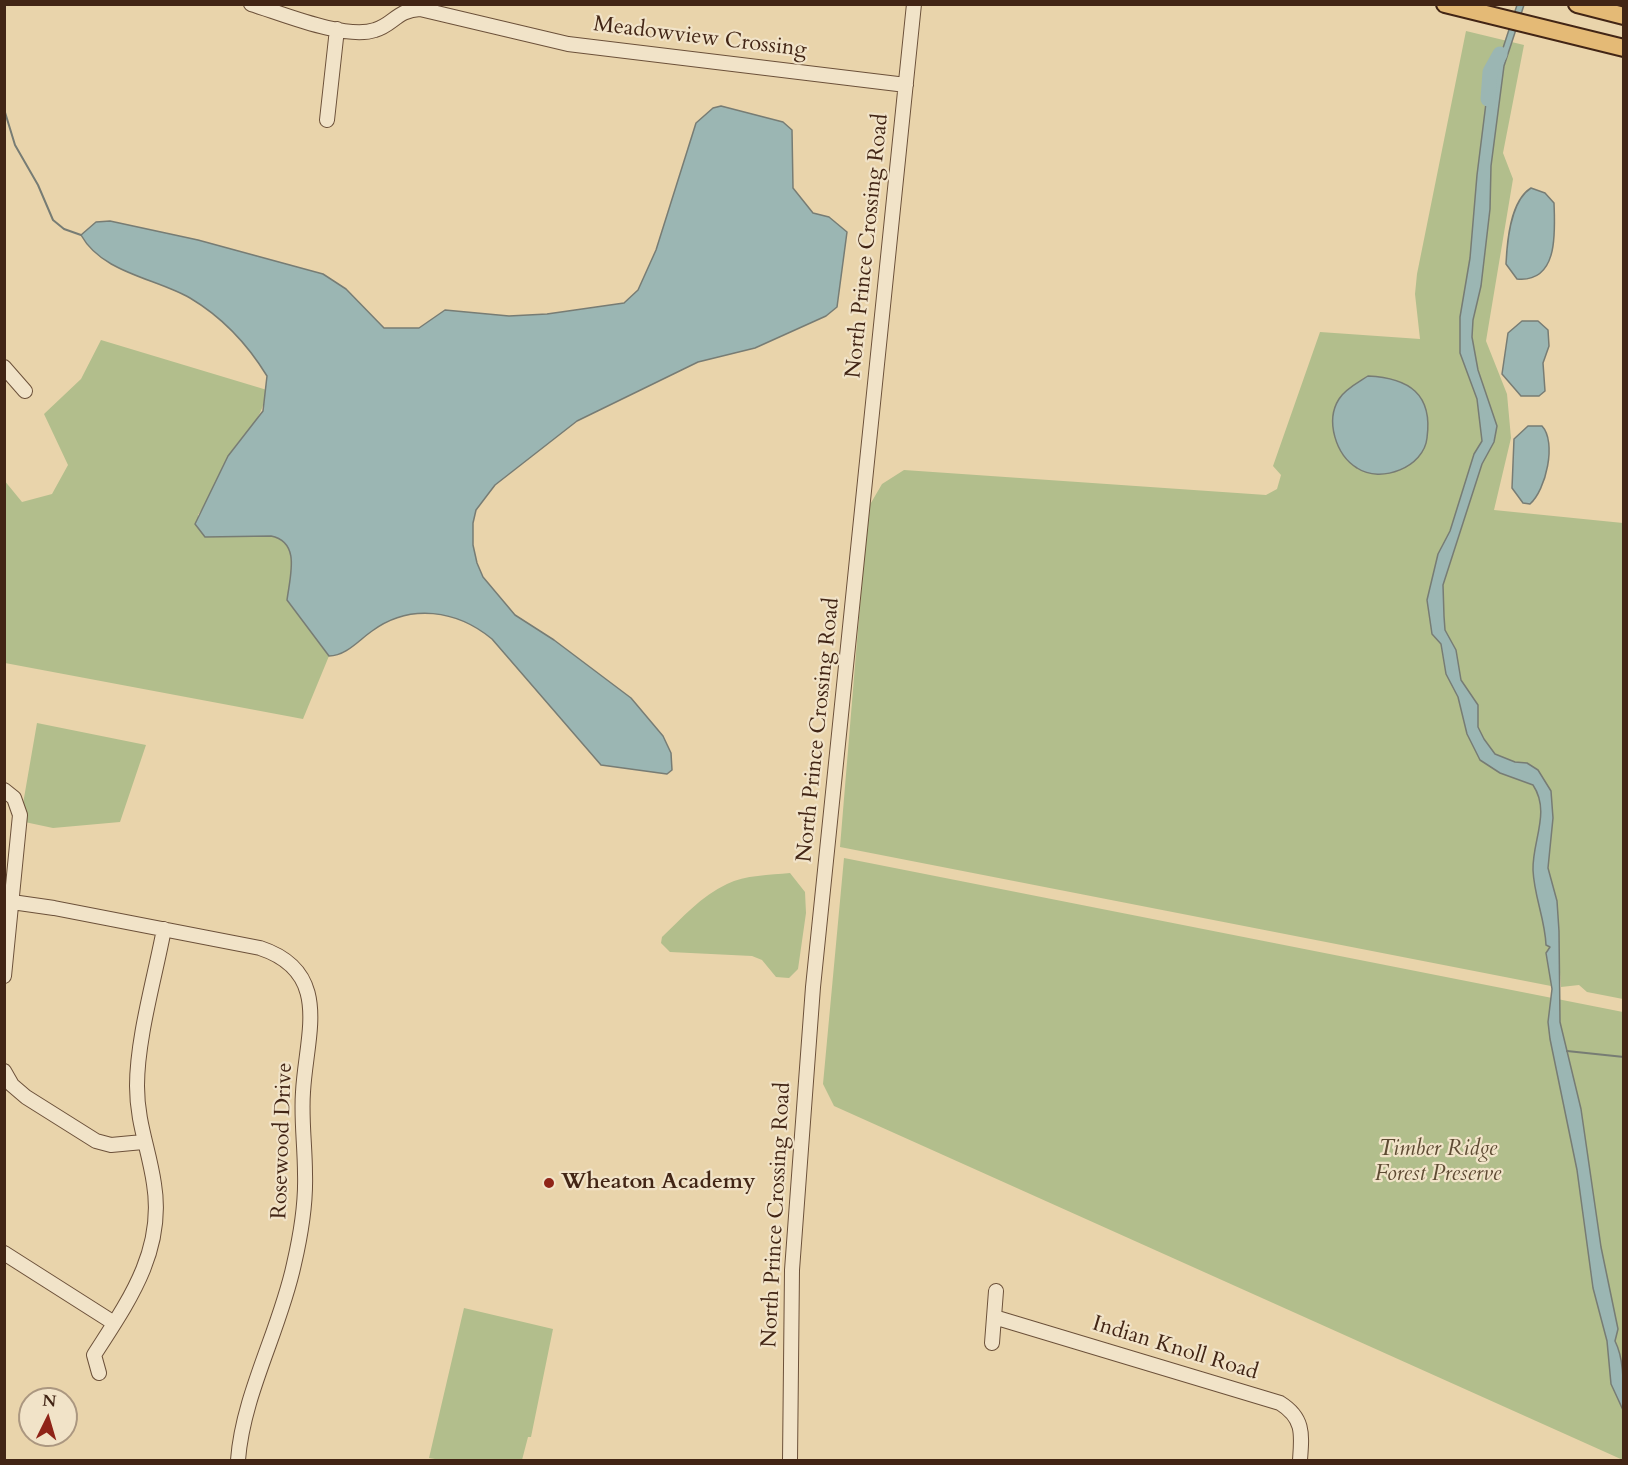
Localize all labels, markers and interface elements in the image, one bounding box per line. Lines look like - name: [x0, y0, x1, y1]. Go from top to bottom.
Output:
- street label: Meadowview Crossing: [592, 12, 808, 64]
- street label: North Prince Crossing Road: [841, 112, 895, 380]
- street label: North Prince Crossing Road: [792, 596, 846, 864]
- street label: Rosewood Drive: [267, 1062, 299, 1220]
- street label: North Prince Crossing Road: [757, 1081, 797, 1349]
- park label: Timber Ridge Forest Preserve: [1375, 1137, 1501, 1188]
- place label: Wheaton Academy: [561, 1170, 756, 1196]
- marker: Wheaton Academy: [542, 1176, 556, 1190]
- street label: Indian Knoll Road: [1089, 1311, 1261, 1387]
- north arrow: [18, 1387, 78, 1447]
- text: N: [42, 1389, 57, 1413]

